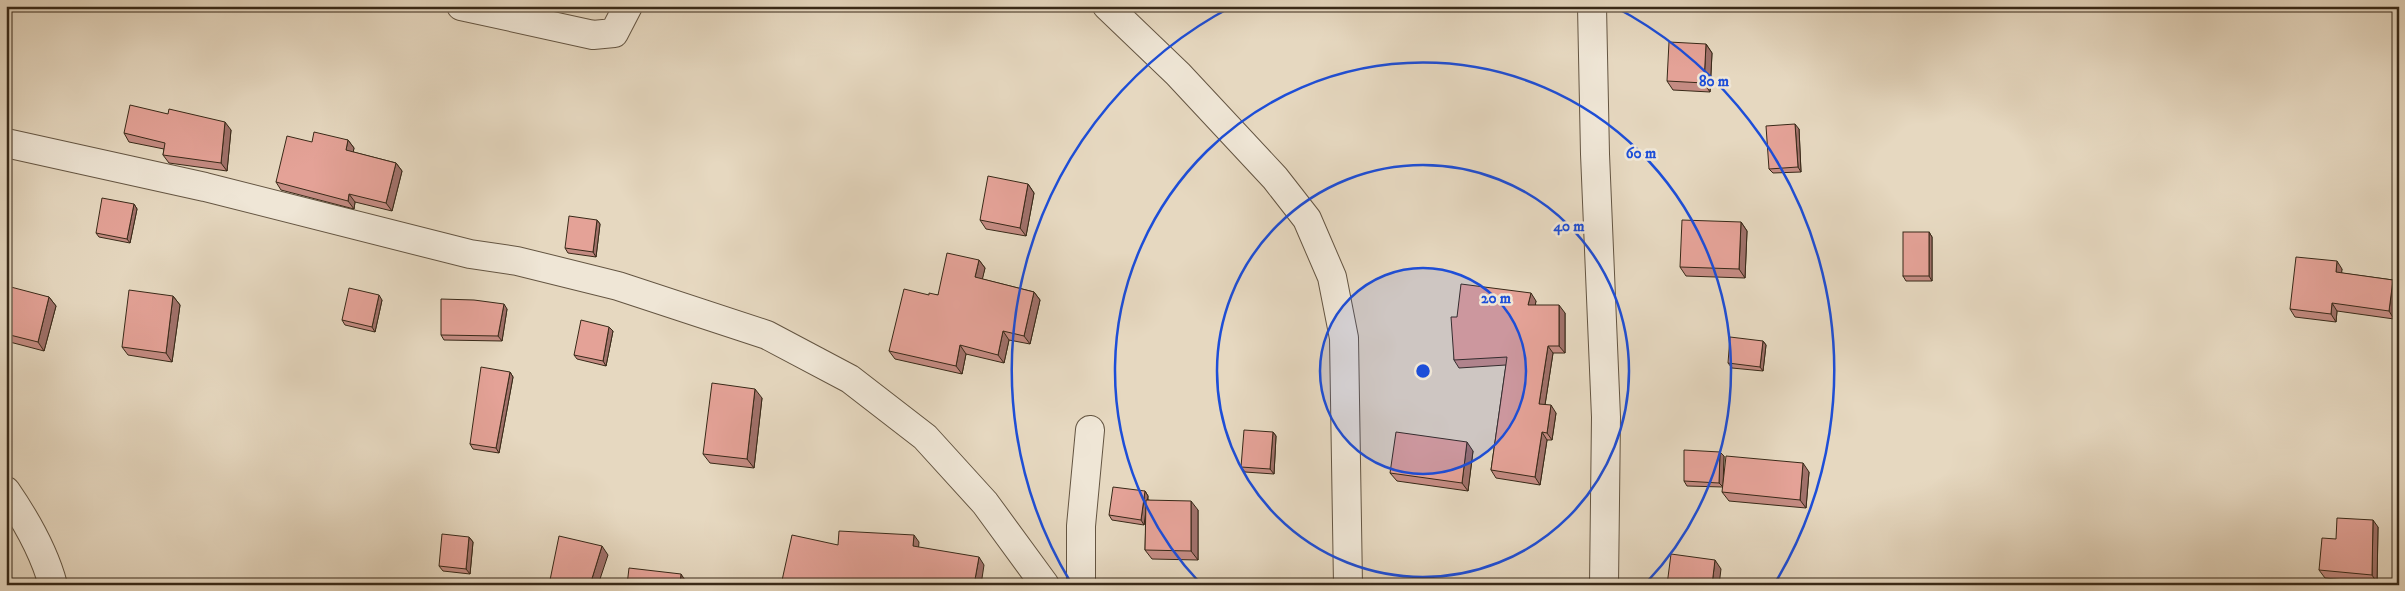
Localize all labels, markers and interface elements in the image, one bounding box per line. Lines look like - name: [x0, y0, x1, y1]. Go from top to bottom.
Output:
- text: 80 m: [1699, 72, 1730, 91]
- text: 60 m: [1626, 144, 1657, 163]
- text: 40 m: [1552, 217, 1585, 236]
- text: 20 m: [1481, 289, 1512, 308]
- centre of rings: [1414, 362, 1432, 380]

